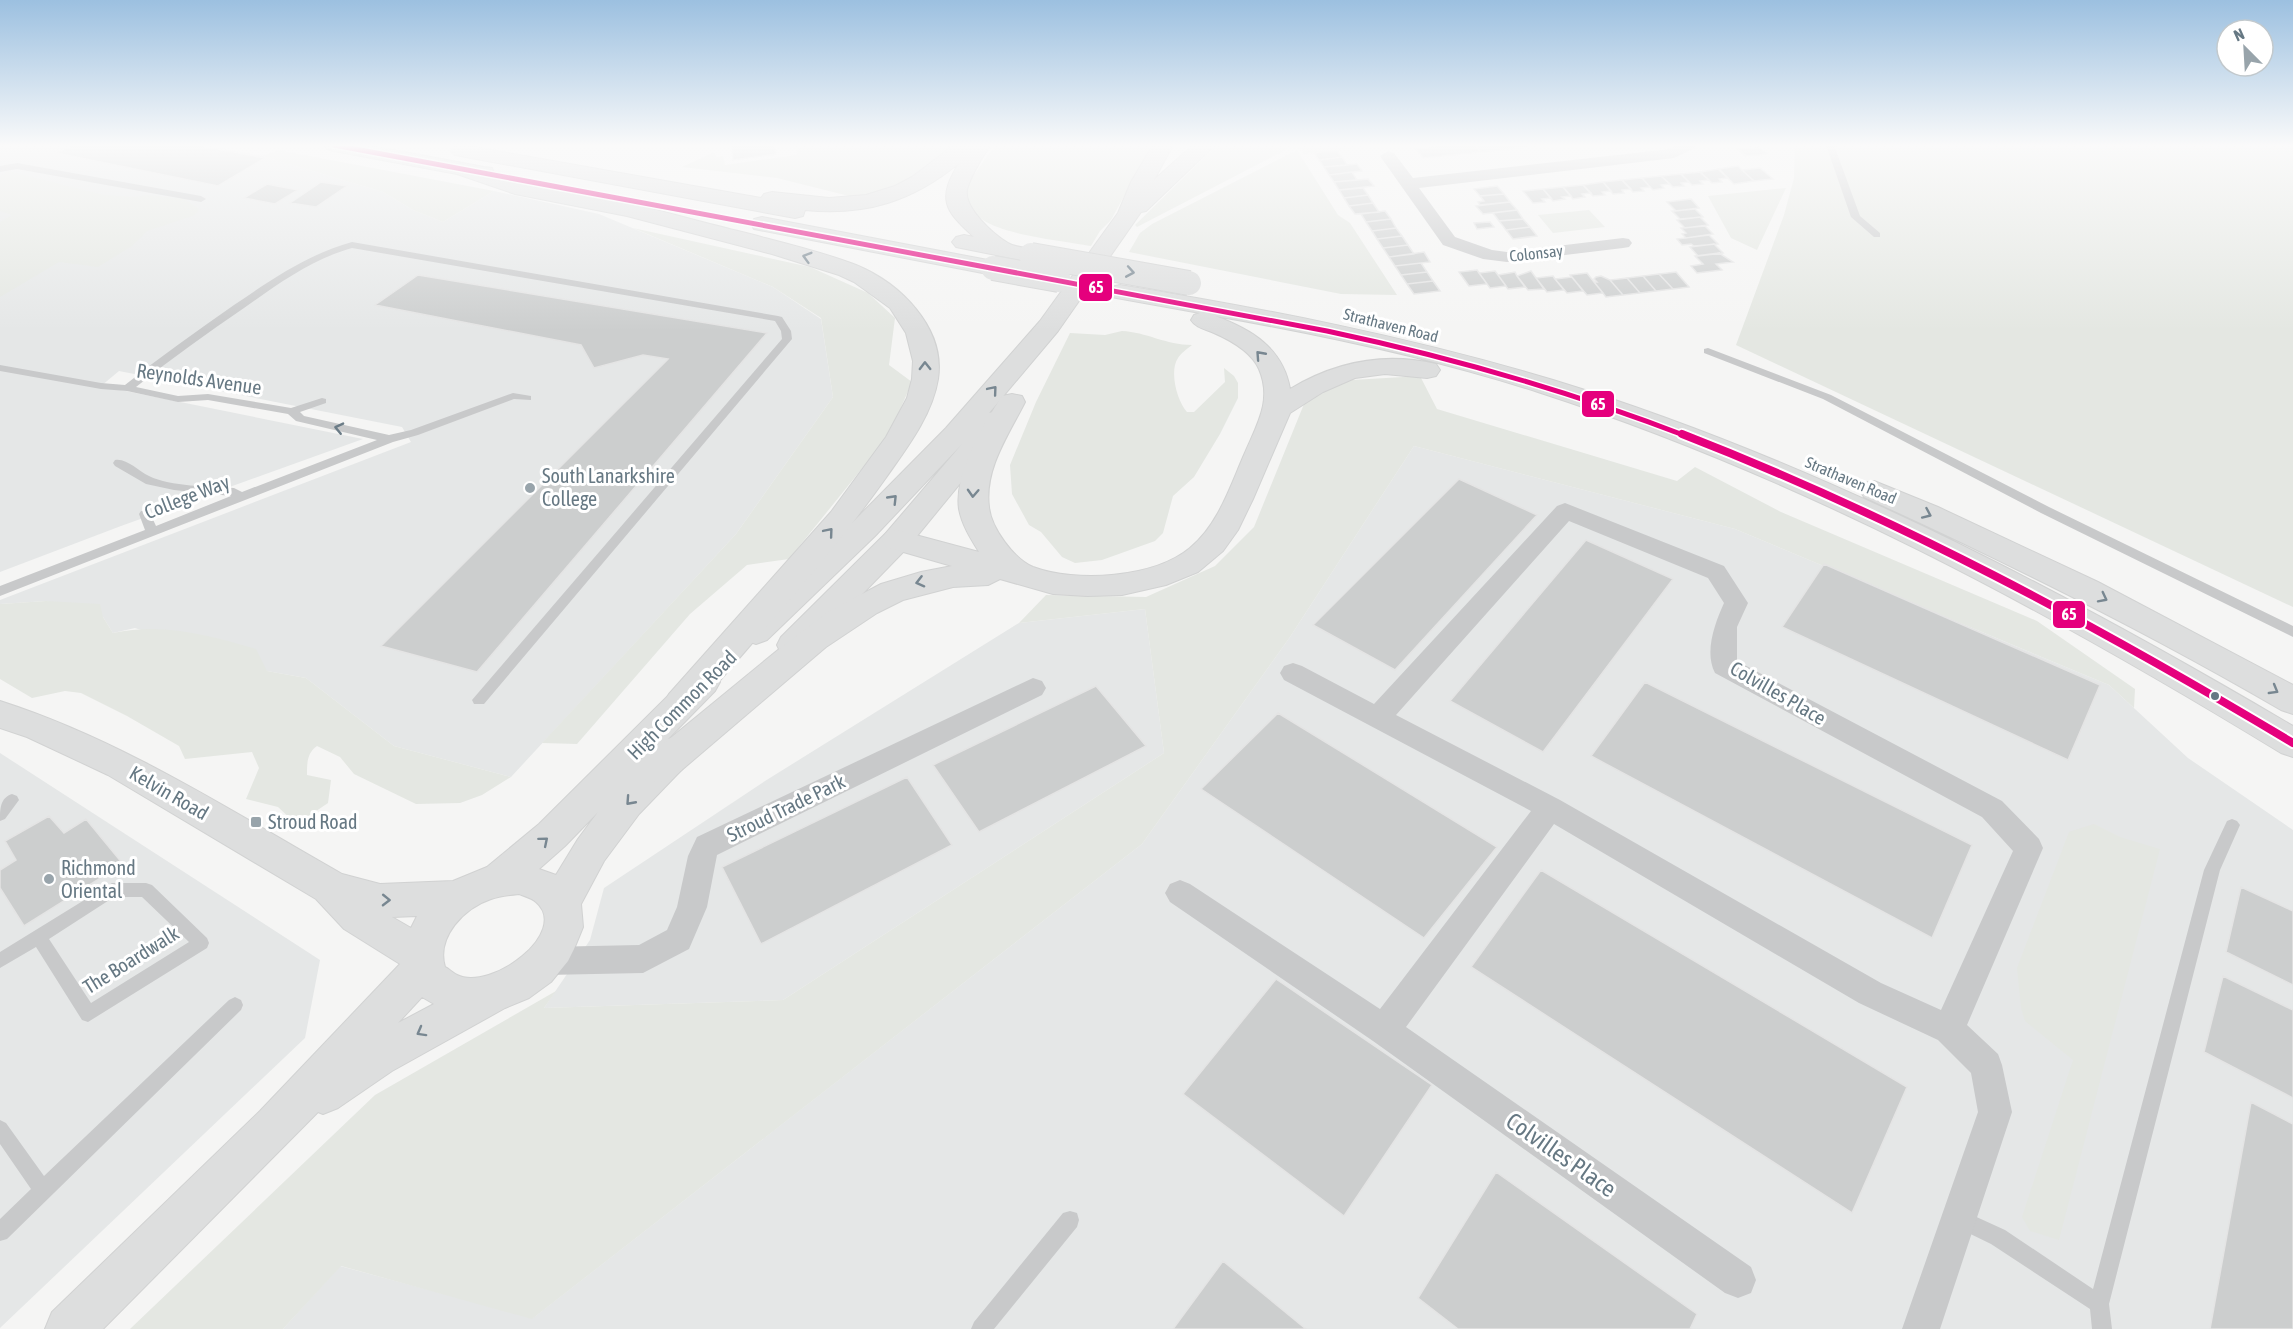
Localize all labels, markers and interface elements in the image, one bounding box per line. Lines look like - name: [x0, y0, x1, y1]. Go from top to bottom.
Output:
- north arrow: [2215, 18, 2275, 78]
- text: N: [2231, 24, 2247, 44]
- street label: Colonsay: [1508, 241, 1564, 266]
- one-way arrow: [802, 252, 813, 264]
- one-way arrow: [1125, 265, 1135, 278]
- line badge: 65: [1078, 273, 1113, 302]
- text: 65: [1088, 278, 1104, 296]
- street label: Strathaven Road: [1342, 305, 1440, 345]
- one-way arrow: [1256, 351, 1267, 361]
- street label: Reynolds Avenue: [135, 358, 263, 399]
- one-way arrow: [919, 362, 931, 371]
- one-way arrow: [986, 386, 997, 397]
- line badge: 65: [1581, 390, 1615, 418]
- text: 65: [1590, 395, 1606, 413]
- one-way arrow: [334, 422, 344, 435]
- street label: Strathaven Road: [1803, 453, 1899, 507]
- place label: South Lanarkshire College: [542, 464, 675, 510]
- street label: College Way: [141, 470, 233, 523]
- marker: South Lanarkshire College: [523, 481, 537, 495]
- one-way arrow: [967, 489, 980, 498]
- one-way arrow: [886, 496, 897, 507]
- one-way arrow: [1920, 506, 1931, 518]
- one-way arrow: [822, 528, 833, 539]
- one-way arrow: [915, 575, 925, 588]
- one-way arrow: [2096, 591, 2107, 602]
- line badge: 65: [2052, 600, 2086, 629]
- text: 65: [2061, 605, 2077, 623]
- street label: High Common Road: [622, 645, 741, 764]
- street label: Colvilles Place: [1726, 656, 1830, 729]
- one-way arrow: [2268, 683, 2279, 694]
- unlabelled marker: [2209, 690, 2221, 702]
- street label: Kelvin Road: [126, 761, 213, 824]
- street label: Stroud Trade Park: [723, 769, 849, 846]
- one-way arrow: [626, 794, 637, 805]
- place label: Stroud Road: [268, 810, 358, 833]
- marker: Stroud Road: [249, 815, 263, 829]
- one-way arrow: [537, 838, 548, 849]
- place label: Richmond Oriental: [61, 856, 136, 902]
- marker: Richmond Oriental: [42, 872, 56, 886]
- one-way arrow: [382, 894, 391, 906]
- street label: The Boardwalk: [79, 921, 183, 998]
- one-way arrow: [417, 1025, 428, 1037]
- street label: Colvilles Place: [1501, 1107, 1621, 1202]

